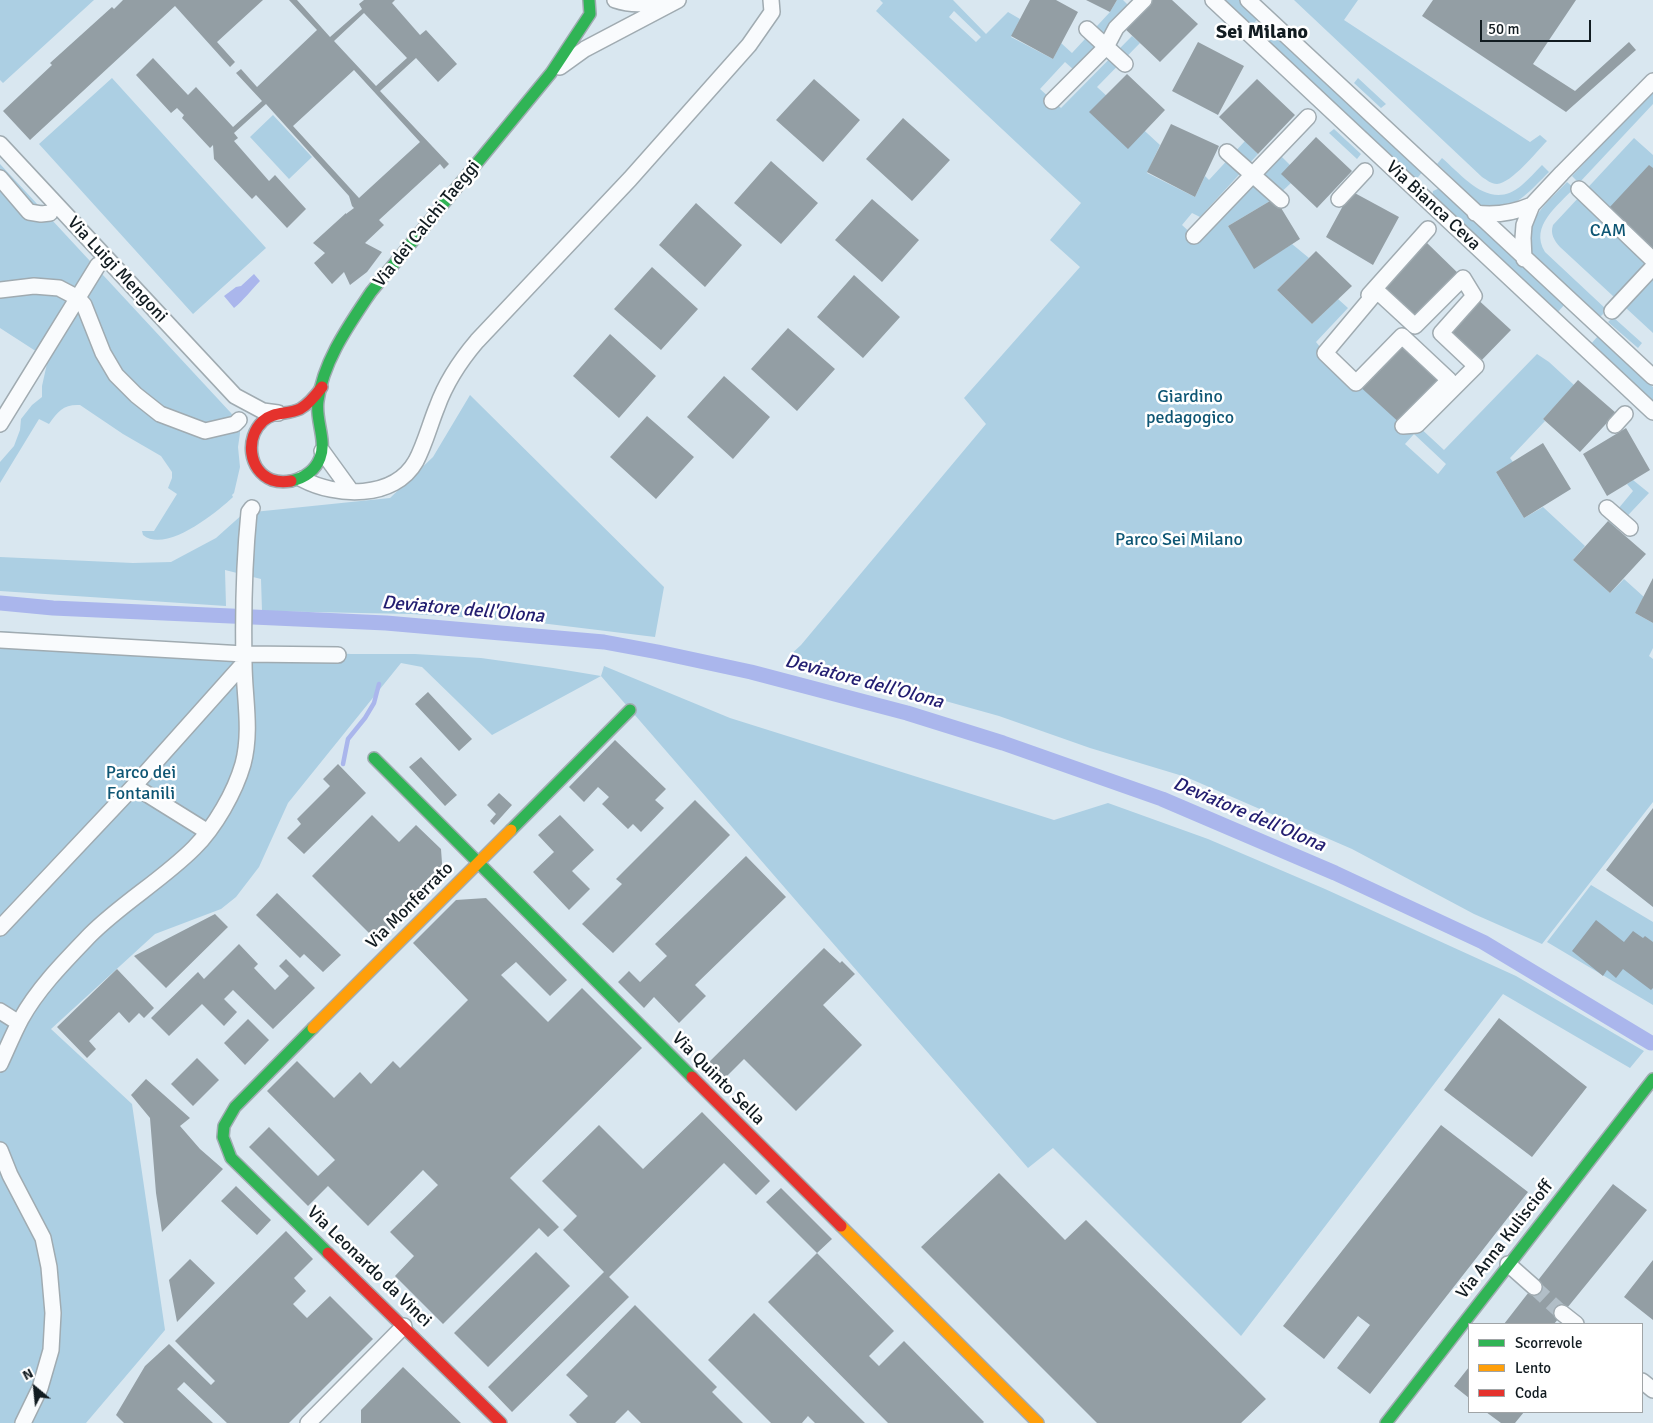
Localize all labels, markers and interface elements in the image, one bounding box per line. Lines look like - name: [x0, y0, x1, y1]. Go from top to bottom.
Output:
- scale bar: [1483, 10, 1594, 42]
- text: 50 m: [1488, 20, 1519, 38]
- district label: Sei Milano: [1216, 21, 1308, 45]
- street label: Via dei Calchi Taeggi: [369, 156, 485, 292]
- street label: Via Bianca Ceva: [1381, 157, 1485, 255]
- street label: Via Luigi Mengoni: [62, 212, 172, 328]
- park label: CAM: [1590, 220, 1626, 242]
- park label: Giardino pedagogico: [1146, 386, 1234, 428]
- park label: Parco Sei Milano: [1115, 529, 1243, 551]
- water label: Deviatore dell'Olona: [381, 592, 545, 628]
- water label: Deviatore dell'Olona: [782, 650, 946, 714]
- park label: Parco dei Fontanili: [106, 762, 176, 804]
- water label: Deviatore dell'Olona: [1170, 773, 1328, 857]
- street label: Via Monferrato: [362, 858, 458, 954]
- street label: Via Quinto Sella: [667, 1028, 769, 1130]
- street label: Via Anna Kuliscioff: [1452, 1176, 1558, 1304]
- street label: Via Leonardo da Vinci: [302, 1202, 436, 1332]
- legend: [1468, 1323, 1643, 1413]
- text: Scorrevole: [1515, 1334, 1582, 1352]
- text: Lento: [1515, 1359, 1551, 1377]
- north arrow: [10, 1363, 60, 1413]
- text: N: [19, 1365, 36, 1384]
- text: Coda: [1515, 1384, 1547, 1402]

